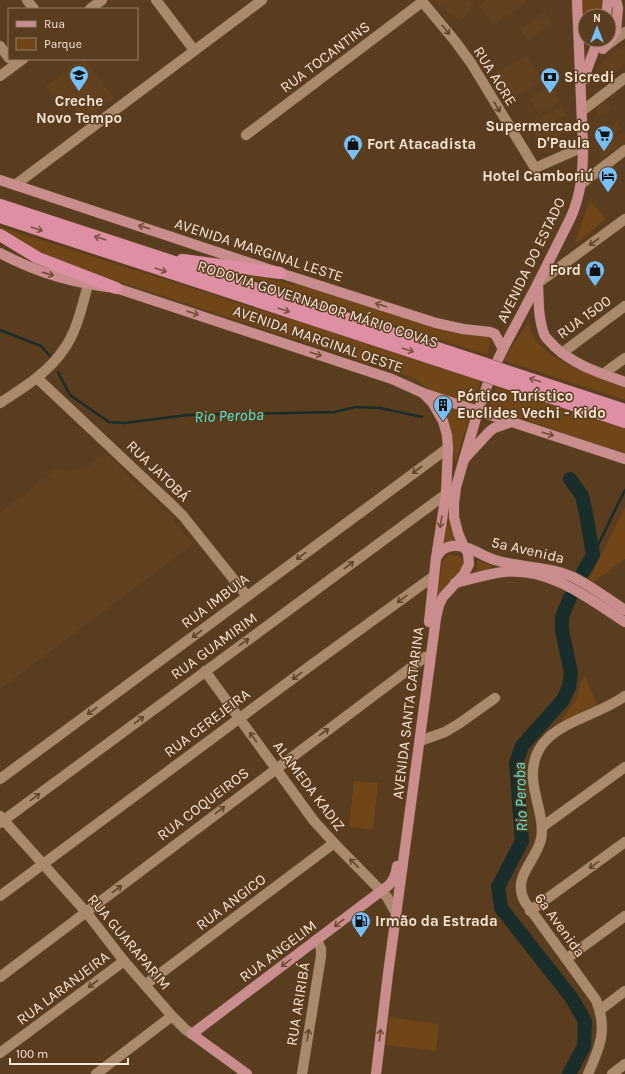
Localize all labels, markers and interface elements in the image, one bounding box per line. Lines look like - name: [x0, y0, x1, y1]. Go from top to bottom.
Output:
- legend: [8, 8, 138, 60]
- north arrow: [577, 8, 617, 48]
- text: N: [593, 12, 601, 25]
- text: Rua: [44, 17, 65, 31]
- street label: RUA TOCANTINS: [277, 17, 373, 97]
- one-way arrow: [441, 25, 450, 35]
- text: Parque: [44, 37, 82, 51]
- street label: RUA ACRE: [470, 43, 520, 109]
- school or university icon: Creche Novo Tempo: [68, 64, 90, 92]
- bank icon: Sicredi: [539, 66, 561, 94]
- place label: Sicredi: [564, 68, 614, 86]
- place label: Creche Novo Tempo: [36, 92, 122, 127]
- one-way arrow: [494, 101, 502, 113]
- place label: Supermercado D'Paula: [486, 117, 590, 152]
- supermarket icon: Supermercado D'Paula: [593, 124, 615, 152]
- shop icon: Fort Atacadista: [342, 133, 364, 161]
- place label: Fort Atacadista: [367, 135, 476, 153]
- hotel icon: Hotel Camboriú: [597, 165, 619, 193]
- place label: Hotel Camboriú: [482, 167, 594, 185]
- street label: AVENIDA DO ESTADO: [493, 194, 569, 326]
- street label: AVENIDA MARGINAL LESTE: [173, 214, 345, 286]
- one-way arrow: [138, 223, 150, 231]
- one-way arrow: [30, 226, 43, 233]
- one-way arrow: [95, 234, 107, 242]
- one-way arrow: [588, 238, 599, 246]
- street label: RODOVIA GOVERNADOR MÁRIO COVAS: [195, 257, 441, 351]
- shop icon: Ford: [584, 259, 606, 287]
- place label: Ford: [550, 261, 581, 279]
- one-way arrow: [154, 266, 166, 274]
- one-way arrow: [42, 271, 55, 278]
- street label: RUA 1500: [553, 291, 615, 343]
- street label: AVENIDA MARGINAL OESTE: [231, 301, 405, 377]
- one-way arrow: [374, 301, 387, 308]
- one-way arrow: [278, 307, 291, 314]
- one-way arrow: [187, 310, 199, 318]
- one-way arrow: [401, 347, 414, 354]
- one-way arrow: [310, 351, 323, 358]
- one-way arrow: [528, 376, 541, 383]
- place label: Pórtico Turístico Euclides Vechi - Kido: [457, 387, 606, 422]
- building icon: Pórtico Turístico Euclides Vechi - Kido: [432, 394, 454, 422]
- water label: Rio Peroba: [194, 405, 264, 426]
- one-way arrow: [541, 431, 554, 438]
- street label: RUA JATOBÁ: [123, 437, 193, 506]
- one-way arrow: [411, 466, 422, 475]
- one-way arrow: [437, 515, 445, 528]
- street label: 5ª Avenida: [490, 533, 566, 567]
- one-way arrow: [296, 552, 307, 560]
- one-way arrow: [343, 561, 354, 569]
- street label: RUA IMBUIA: [178, 570, 253, 632]
- one-way arrow: [397, 595, 408, 603]
- street label: RUA GUAMIRIM: [167, 609, 261, 683]
- street label: AVENIDA SANTA CATARINA: [388, 625, 428, 800]
- one-way arrow: [191, 630, 202, 638]
- one-way arrow: [238, 638, 249, 646]
- one-way arrow: [291, 671, 302, 680]
- street label: RUA CEREJEIRA: [160, 685, 254, 761]
- one-way arrow: [87, 707, 98, 715]
- one-way arrow: [134, 716, 145, 724]
- one-way arrow: [319, 728, 330, 736]
- one-way arrow: [249, 731, 257, 742]
- street label: ALAMEDA KADIZ: [269, 737, 349, 835]
- water label: Rio Peroba: [510, 762, 531, 832]
- street label: RUA COQUEIROS: [154, 764, 252, 844]
- one-way arrow: [29, 793, 40, 801]
- one-way arrow: [215, 806, 226, 815]
- one-way arrow: [349, 858, 359, 868]
- one-way arrow: [588, 860, 599, 869]
- street label: RUA ANGICO: [193, 870, 269, 934]
- one-way arrow: [111, 885, 122, 893]
- street label: RUA GUARAPARIM: [84, 890, 174, 994]
- street label: 6ª Avenida: [531, 890, 589, 960]
- fuel station icon: Irmão da Estrada: [350, 910, 372, 938]
- place label: Irmão da Estrada: [375, 912, 498, 930]
- street label: RUA ANGELIM: [236, 916, 320, 986]
- one-way arrow: [334, 919, 345, 927]
- street label: RUA LARANJEIRA: [13, 947, 113, 1029]
- one-way arrow: [281, 959, 292, 967]
- street label: RUA ARIRIBÁ: [283, 960, 314, 1047]
- one-way arrow: [87, 980, 98, 988]
- one-way arrow: [304, 1029, 312, 1042]
- one-way arrow: [377, 1029, 384, 1042]
- scale bar: [10, 1040, 128, 1066]
- text: 100 m: [16, 1047, 48, 1061]

